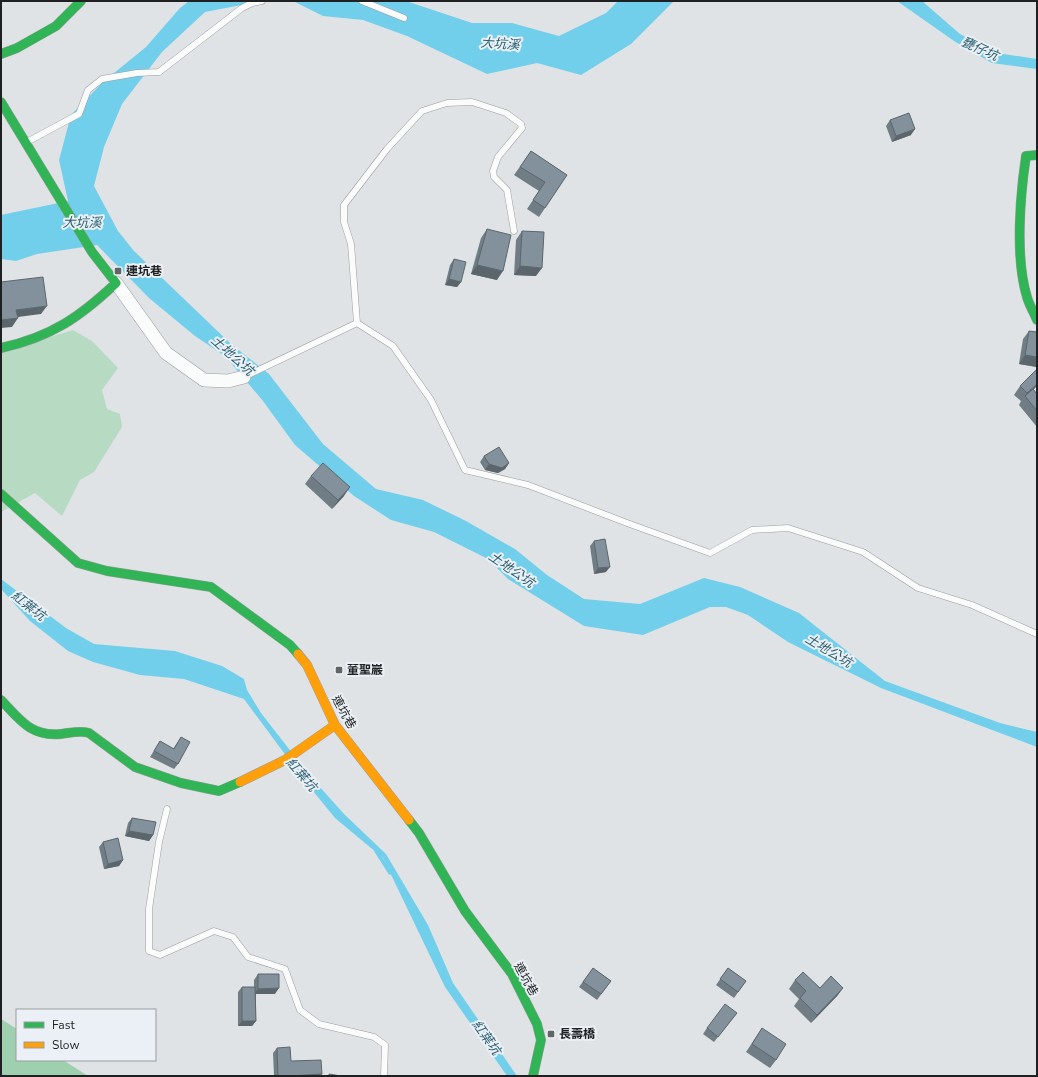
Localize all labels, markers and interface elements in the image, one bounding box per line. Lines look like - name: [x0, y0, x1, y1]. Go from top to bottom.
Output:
- water label: 甕仔坑: [958, 33, 1003, 66]
- water label: 大坑溪: [480, 34, 522, 54]
- water label: 大坑溪: [62, 214, 103, 232]
- place label: 連坑巷: [126, 263, 162, 279]
- marker: 連坑巷: [113, 266, 123, 276]
- water label: 土地公坑: [207, 332, 259, 381]
- water label: 土地公坑: [485, 548, 540, 593]
- water label: 紅葉坑: [7, 587, 51, 626]
- water label: 土地公坑: [802, 630, 857, 673]
- place label: 董聖巖: [347, 662, 383, 678]
- marker: 董聖巖: [334, 665, 344, 675]
- street label: 連坑巷: [328, 692, 360, 732]
- water label: 紅葉坑: [282, 754, 322, 797]
- street label: 連坑巷: [510, 959, 542, 999]
- legend: [16, 1009, 156, 1061]
- water label: 紅葉坑: [468, 1016, 506, 1060]
- text: Fast: [52, 1017, 75, 1033]
- place label: 長壽橋: [559, 1026, 596, 1042]
- marker: 長壽橋: [546, 1029, 556, 1039]
- text: Slow: [52, 1037, 80, 1053]

